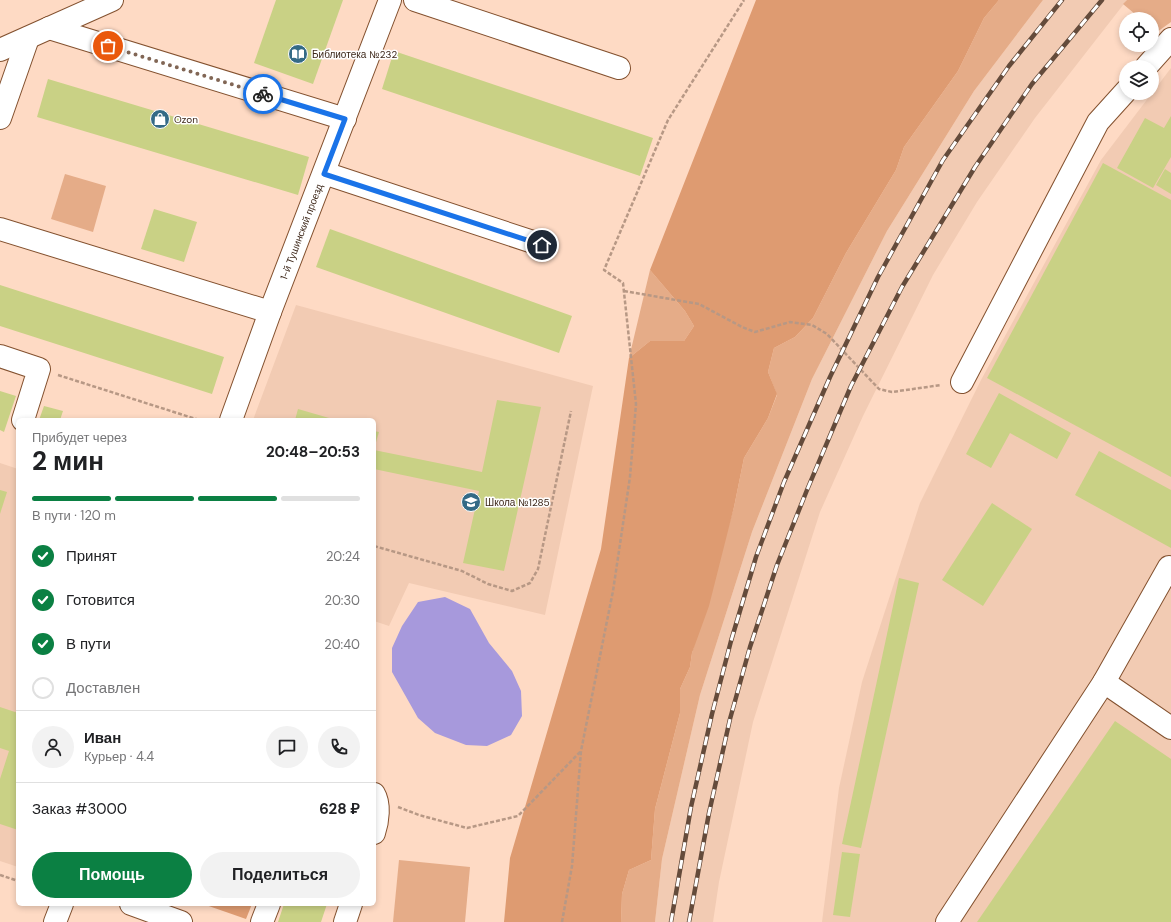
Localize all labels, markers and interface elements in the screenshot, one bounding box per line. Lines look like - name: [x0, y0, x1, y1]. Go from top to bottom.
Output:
- map controls: [1119, 12, 1159, 100]
- button: locate: [1119, 12, 1159, 52]
- pin: [91, 29, 125, 63]
- icon: bag: [97, 35, 119, 57]
- library icon: Библиотека №232: [287, 43, 309, 65]
- place label: Библиотека №232: [312, 48, 397, 61]
- button: layers: [1119, 60, 1159, 100]
- courier: [243, 74, 283, 114]
- icon: bike: [252, 83, 274, 105]
- shop icon: Ozon: [149, 108, 171, 130]
- place label: Ozon: [174, 113, 198, 126]
- street label: 1-й Тушинский проезд: [277, 182, 326, 282]
- pin: [525, 228, 559, 262]
- icon: home: [531, 234, 553, 256]
- text: Прибудет через: [32, 429, 127, 446]
- text: 20:48–20:53: [266, 442, 360, 462]
- text: 2 мин: [32, 444, 104, 478]
- school or university icon: Школа №1285: [460, 491, 482, 513]
- place label: Школа №1285: [485, 496, 550, 509]
- text: В пути · 120 m: [32, 507, 116, 524]
- icon: check: [32, 545, 54, 567]
- text: Принят: [66, 546, 117, 566]
- text: 20:24: [326, 548, 360, 565]
- icon: check: [32, 589, 54, 611]
- text: Готовится: [66, 590, 135, 610]
- text: 20:30: [325, 592, 360, 609]
- icon: check: [32, 633, 54, 655]
- text: В пути: [66, 634, 111, 654]
- text: 20:40: [324, 636, 360, 653]
- text: Доставлен: [66, 678, 140, 698]
- button: person: [32, 726, 74, 768]
- button: chat: [266, 726, 308, 768]
- button: phone: [318, 726, 360, 768]
- text: Иван: [84, 728, 121, 748]
- text: Курьер · 4.4: [84, 748, 154, 765]
- text: Заказ #3000: [32, 799, 127, 819]
- text: 628 ₽: [319, 799, 360, 819]
- button: Помощь: [32, 852, 192, 898]
- button: Поделиться: [200, 852, 360, 898]

